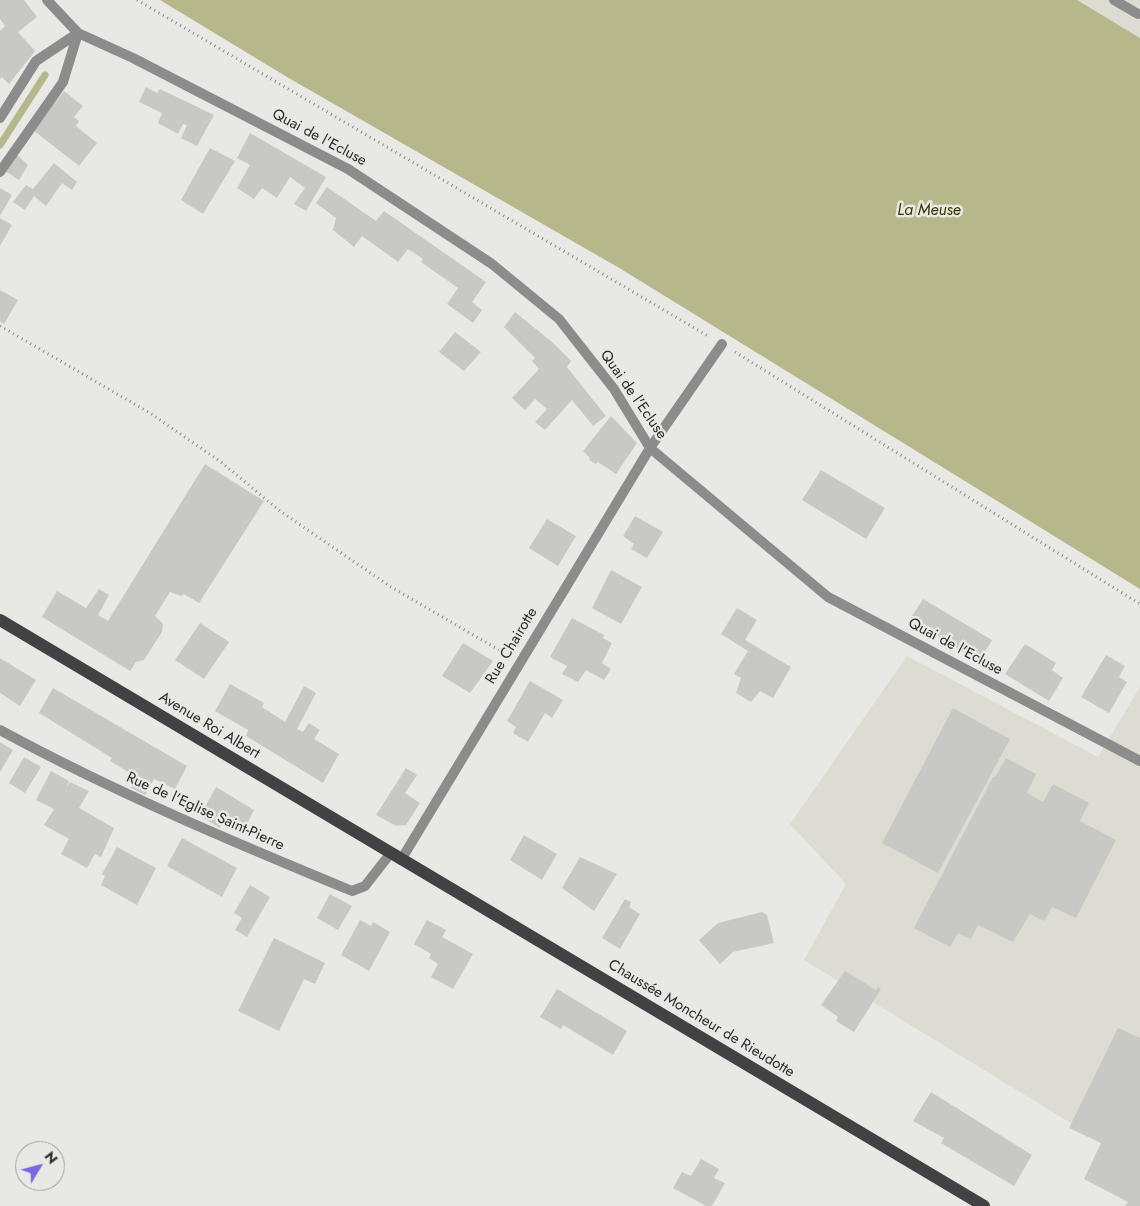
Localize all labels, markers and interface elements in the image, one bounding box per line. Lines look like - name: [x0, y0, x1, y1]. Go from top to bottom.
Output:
- street label: Quai de l'Ecluse: [269, 106, 369, 170]
- water label: La Meuse: [897, 201, 961, 221]
- street label: Quai de l'Ecluse: [596, 347, 670, 443]
- street label: Rue Chairotte: [482, 605, 542, 687]
- street label: Quai de l'Ecluse: [905, 615, 1005, 679]
- street label: Avenue Roi Albert: [155, 689, 263, 763]
- street label: Rue de l'Eglise Saint-Pierre: [123, 769, 287, 855]
- street label: Chaussée Moncheur de Rieudotte: [605, 956, 797, 1082]
- north arrow: [15, 1141, 65, 1191]
- text: N: [40, 1147, 63, 1168]

